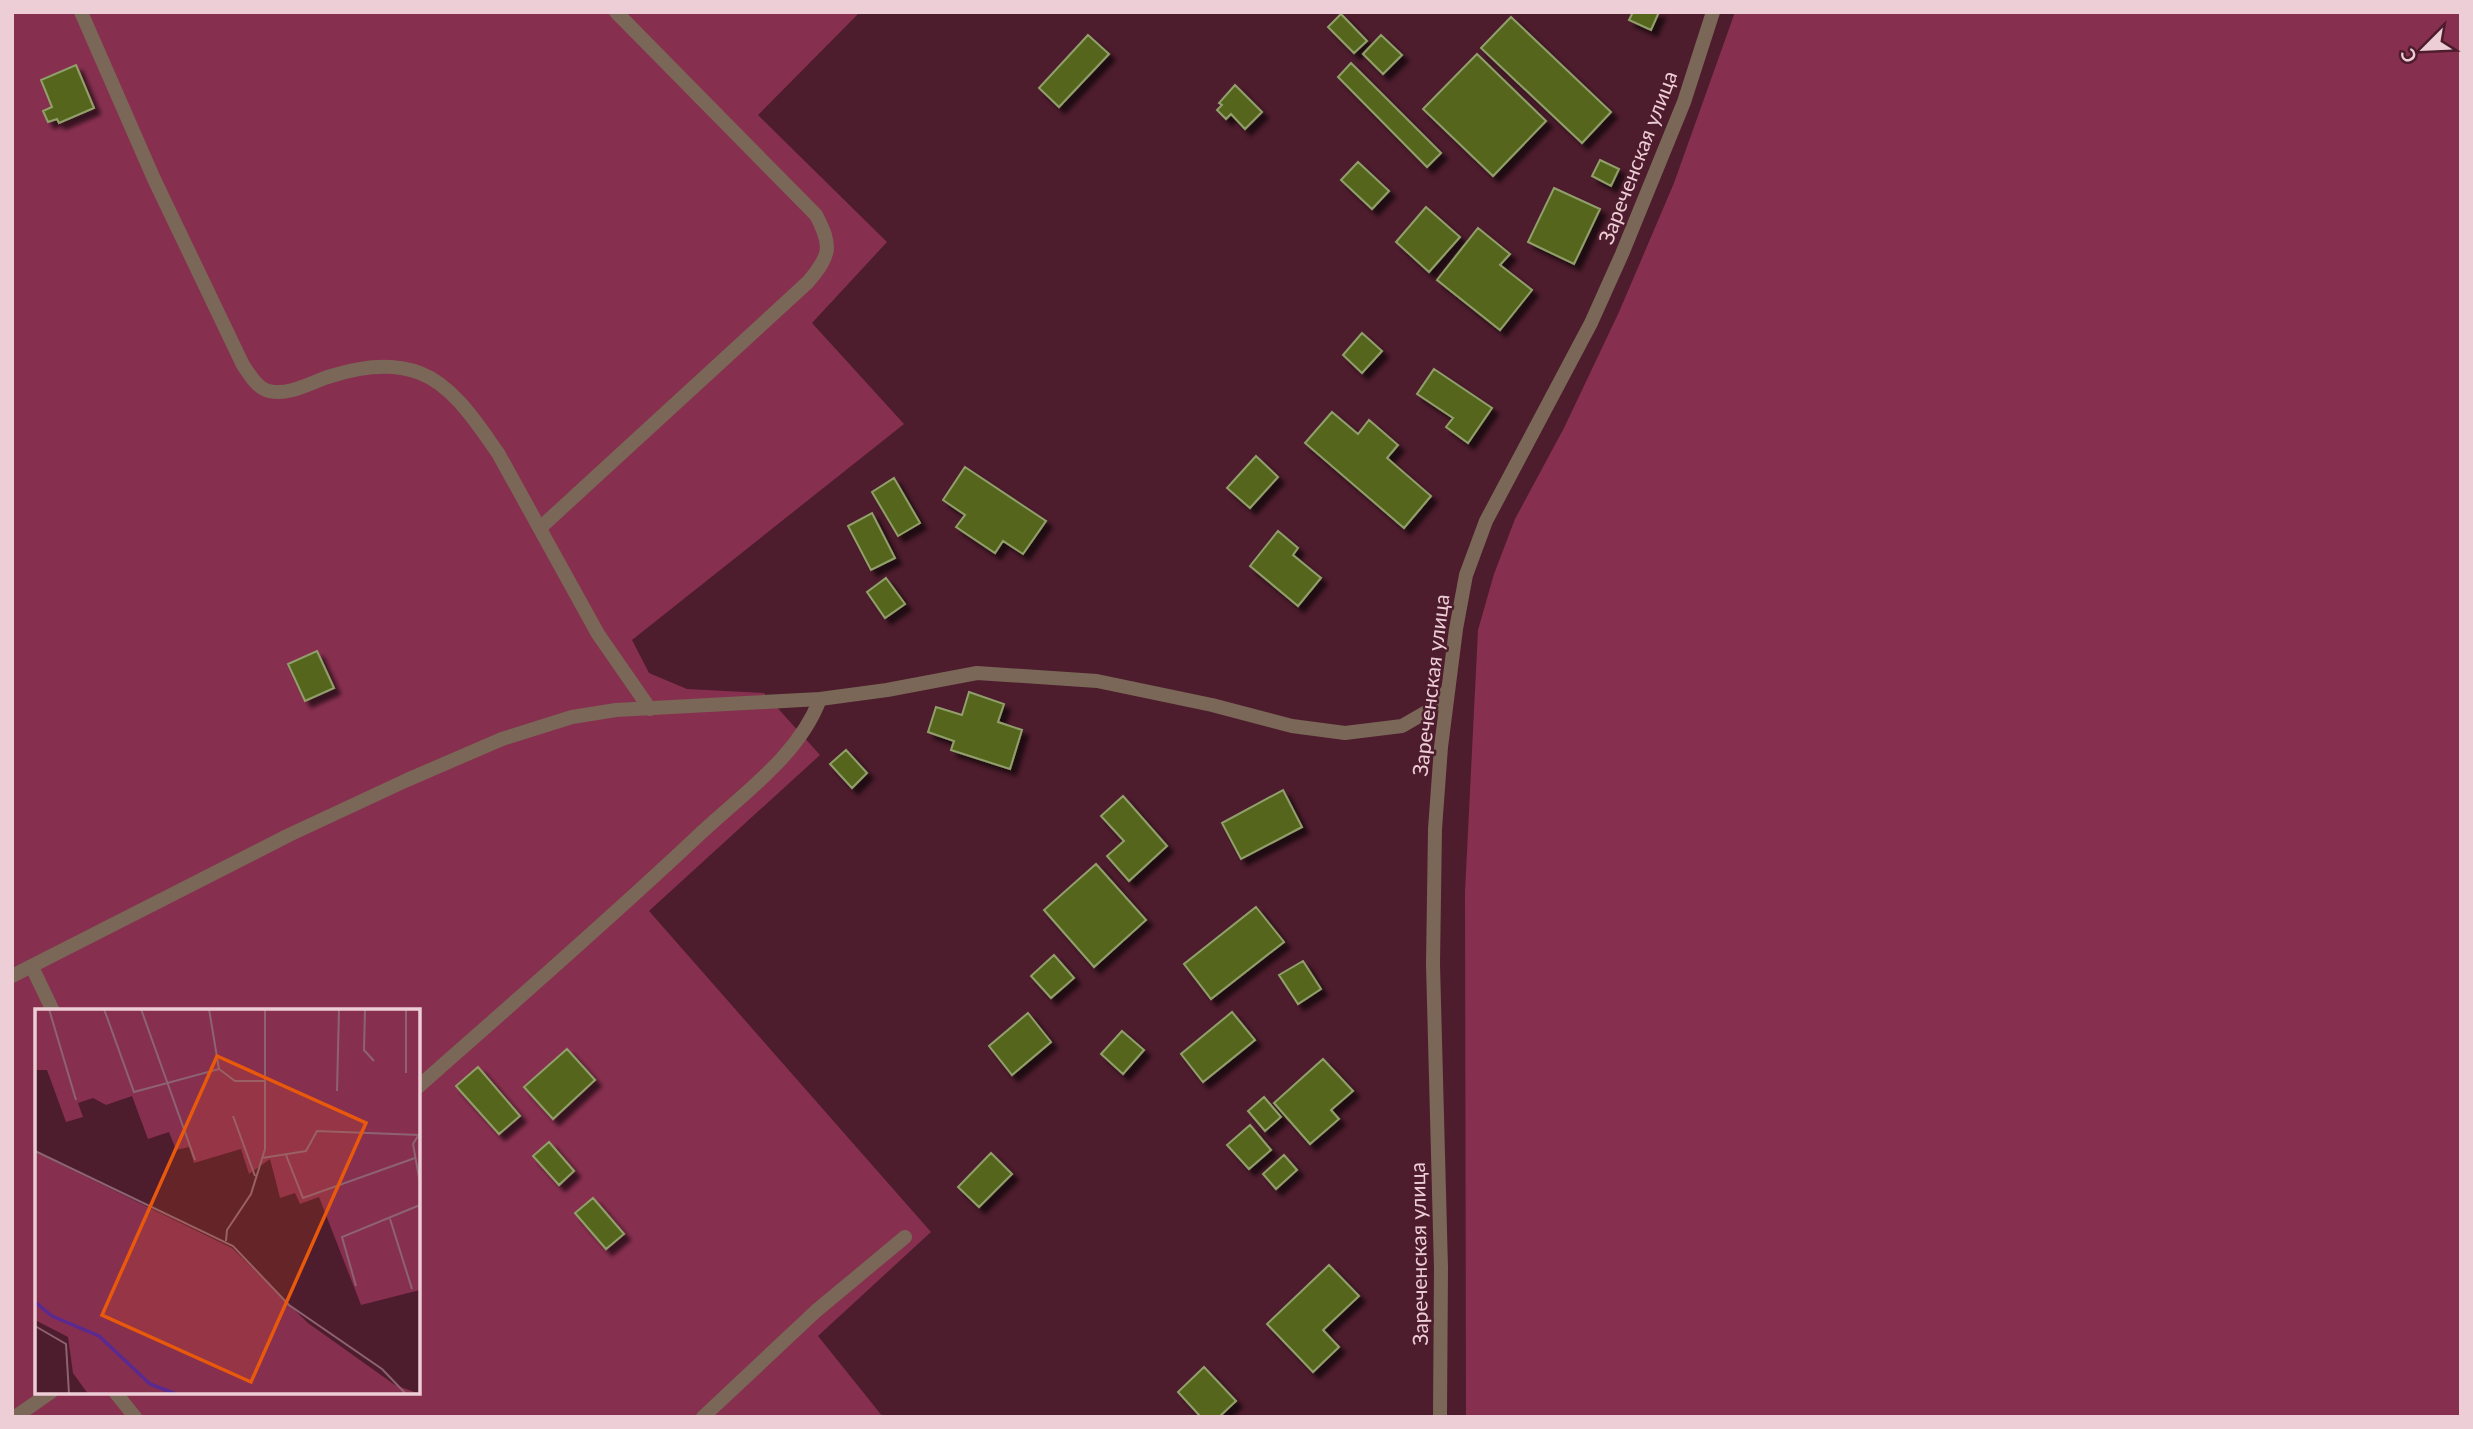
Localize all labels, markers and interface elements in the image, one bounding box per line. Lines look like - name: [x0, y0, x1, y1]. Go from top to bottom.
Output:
- north arrow: [2389, 14, 2459, 84]
- text: С: [2395, 45, 2421, 67]
- street label: Зареченская улица: [1592, 67, 1682, 247]
- street label: Зареченская улица: [1406, 592, 1454, 778]
- inset map: [35, 1009, 420, 1394]
- street label: Зареченская улица: [1404, 1162, 1432, 1346]

